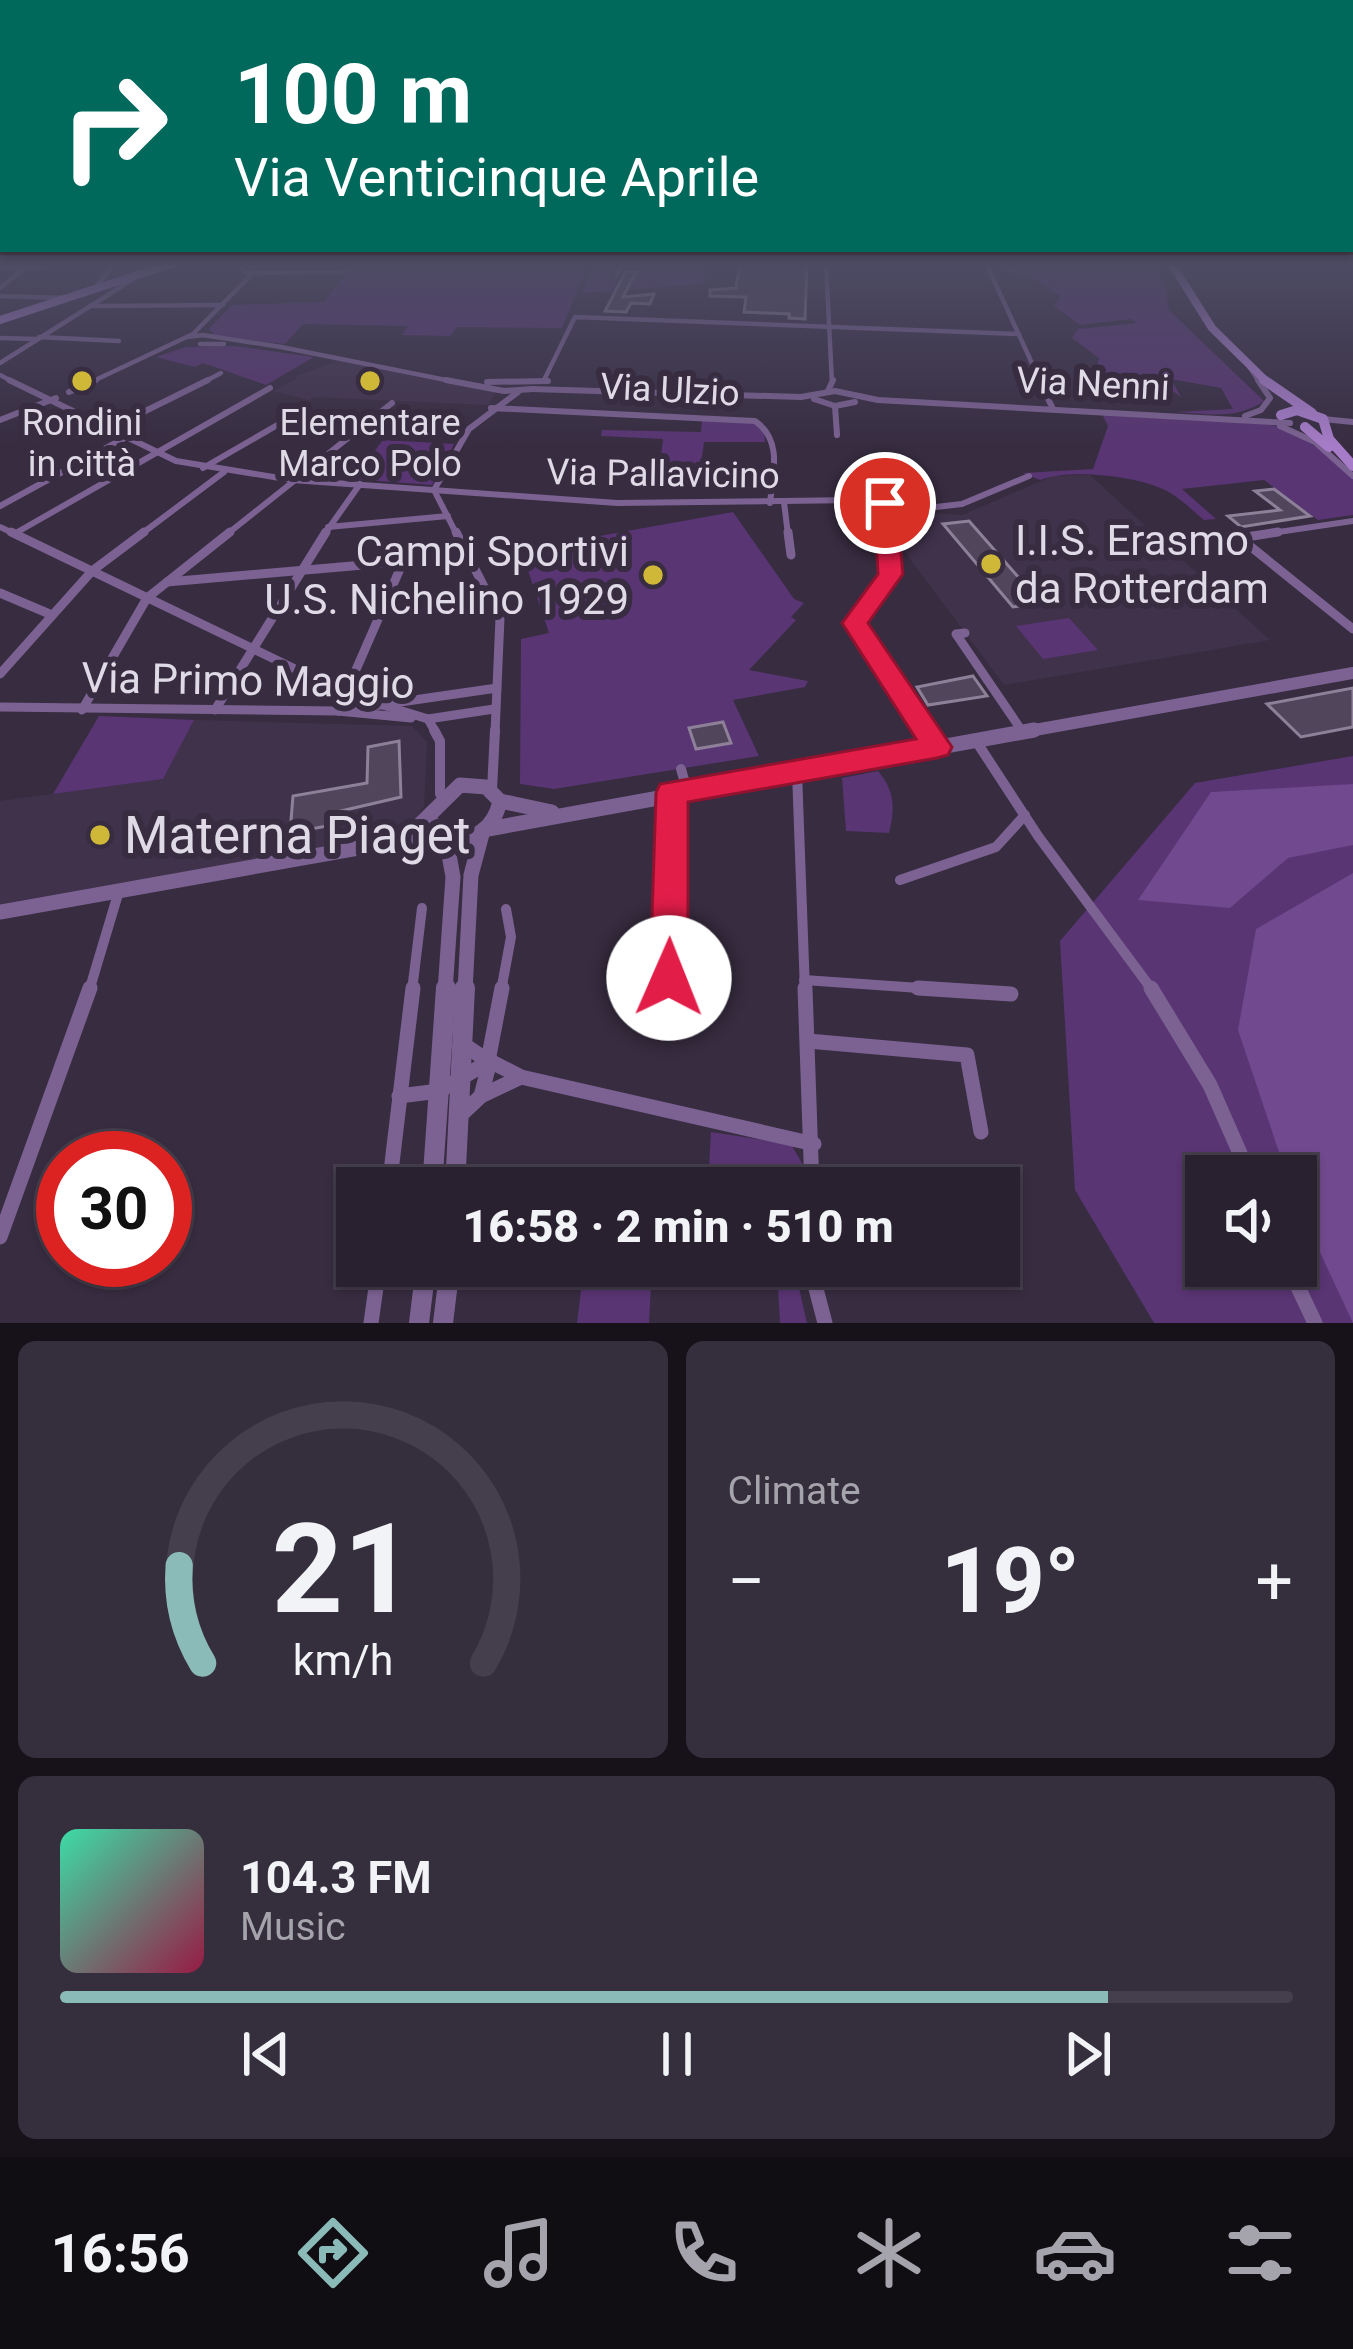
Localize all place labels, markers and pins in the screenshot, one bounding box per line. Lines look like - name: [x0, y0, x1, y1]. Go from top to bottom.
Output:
- marker: Rondini in città: [69, 368, 95, 394]
- marker: Elementare Marco Polo: [357, 368, 383, 394]
- place label: Rondini in città: [22, 402, 142, 485]
- place label: Elementare Marco Polo: [278, 402, 462, 485]
- pin: [834, 452, 936, 554]
- place label: I.I.S. Erasmo da Rotterdam: [1015, 516, 1269, 613]
- place label: Campi Sportivi U.S. Nichelino 1929: [264, 527, 629, 624]
- marker: I.I.S. Erasmo da Rotterdam: [978, 551, 1004, 577]
- marker: Campi Sportivi U.S. Nichelino 1929: [640, 562, 666, 588]
- place label: Materna Piaget: [124, 806, 471, 865]
- marker: Materna Piaget: [87, 822, 113, 848]

